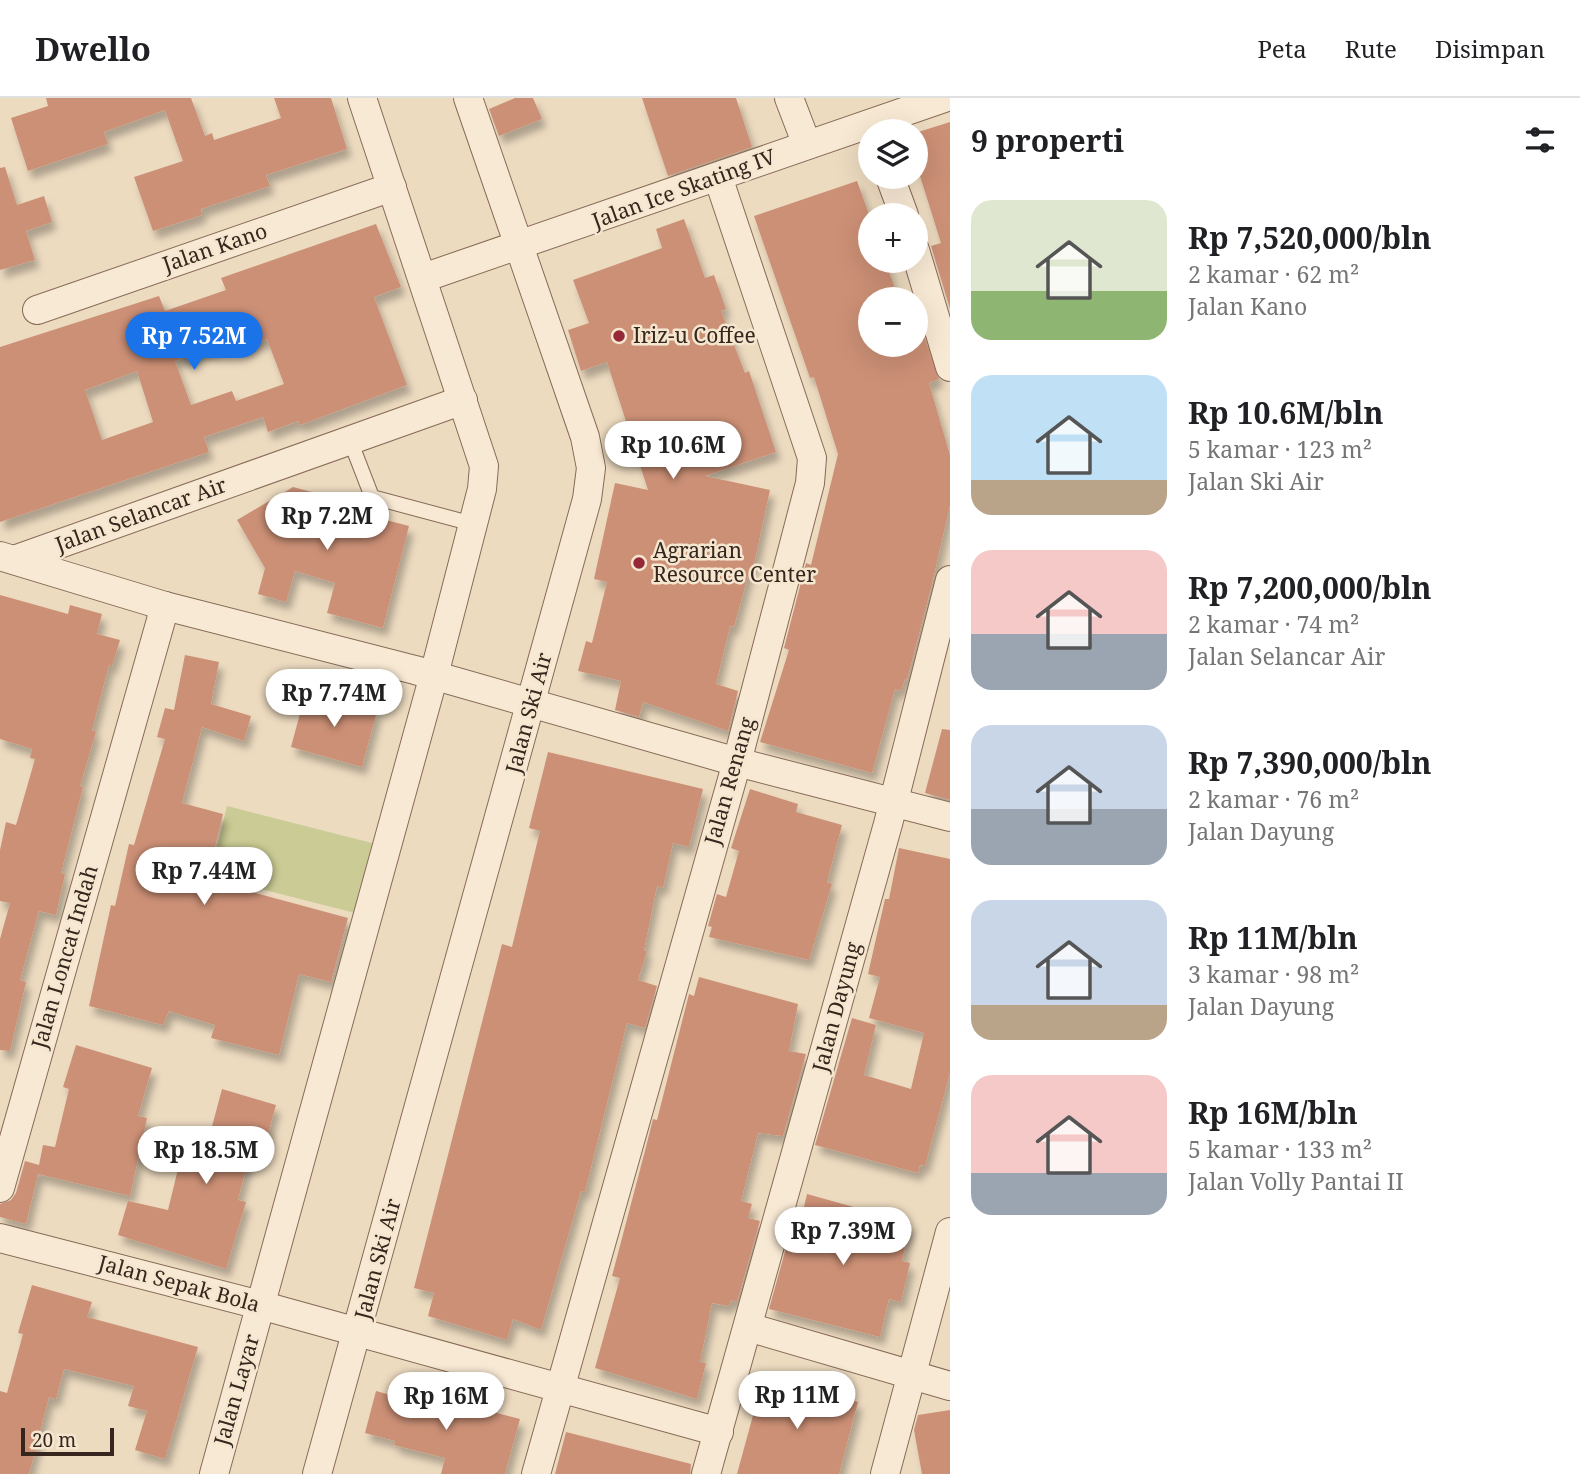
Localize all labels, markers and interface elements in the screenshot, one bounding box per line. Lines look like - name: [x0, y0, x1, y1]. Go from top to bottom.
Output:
- text: Dwello: [35, 26, 151, 71]
- text: Peta: [1257, 32, 1307, 65]
- text: Rute: [1345, 32, 1397, 65]
- text: Disimpan: [1435, 32, 1545, 65]
- map controls: [858, 119, 928, 357]
- button: layers: [858, 119, 928, 189]
- text: 9 properti: [971, 120, 1124, 161]
- icon: filters: [1521, 121, 1559, 159]
- street label: Jalan Ice Skating IV: [587, 142, 780, 235]
- button: +: [858, 203, 928, 273]
- street label: Jalan Kano: [158, 216, 271, 278]
- text: Rp 7,520,000/bln: [1188, 217, 1431, 258]
- icon: home: [1027, 228, 1111, 312]
- text: 2 kamar · 62 m²: [1188, 258, 1359, 290]
- button: −: [858, 287, 928, 357]
- text: Jalan Kano: [1188, 290, 1307, 322]
- pin: Rp 7.52M: [122, 313, 266, 372]
- text: Rp 7.52M: [142, 319, 246, 351]
- place label: Iriz-u Coffee: [633, 321, 756, 349]
- marker: Iriz-u Coffee: [611, 328, 627, 344]
- text: Rp 10.6M/bln: [1188, 392, 1383, 433]
- icon: home: [1027, 403, 1111, 487]
- pin: Rp 10.6M: [601, 422, 745, 481]
- text: Rp 10.6M: [621, 428, 725, 460]
- text: 5 kamar · 123 m²: [1188, 433, 1372, 465]
- text: Jalan Ski Air: [1188, 465, 1324, 497]
- street label: Jalan Selancar Air: [50, 470, 230, 558]
- pin: Rp 7.2M: [262, 492, 392, 552]
- text: Rp 7.2M: [281, 499, 373, 531]
- place label: Agrarian Resource Center: [653, 536, 816, 588]
- marker: Agrarian Resource Center: [631, 555, 647, 571]
- text: Rp 7,200,000/bln: [1188, 567, 1431, 608]
- icon: home: [1027, 578, 1111, 662]
- text: 2 kamar · 74 m²: [1188, 608, 1359, 640]
- text: Jalan Selancar Air: [1188, 640, 1385, 672]
- street label: Jalan Ski Air: [498, 649, 558, 777]
- pin: Rp 7.74M: [262, 670, 406, 729]
- text: Rp 7.74M: [282, 676, 386, 708]
- street label: Jalan Renang: [697, 713, 761, 849]
- text: Rp 7,390,000/bln: [1188, 742, 1431, 783]
- icon: home: [1027, 753, 1111, 837]
- text: 2 kamar · 76 m²: [1188, 783, 1359, 815]
- text: Jalan Dayung: [1188, 815, 1334, 847]
- pin: Rp 7.44M: [132, 848, 276, 907]
- text: Rp 7.44M: [152, 854, 256, 886]
- street label: Jalan Loncat Indah: [24, 862, 104, 1053]
- text: Rp 11M/bln: [1188, 917, 1358, 958]
- icon: home: [1027, 928, 1111, 1012]
- street label: Jalan Dayung: [805, 938, 867, 1076]
- text: 3 kamar · 98 m²: [1188, 958, 1359, 990]
- text: Jalan Dayung: [1188, 990, 1334, 1022]
- text: Rp 16M/bln: [1188, 1092, 1358, 1133]
- icon: home: [1027, 1103, 1111, 1187]
- pin: Rp 18.5M: [134, 1126, 278, 1186]
- text: Rp 18.5M: [154, 1133, 258, 1165]
- text: 5 kamar · 133 m²: [1188, 1133, 1372, 1165]
- text: Jalan Volly Pantai II: [1188, 1165, 1404, 1197]
- street label: Jalan Ski Air: [347, 1195, 407, 1323]
- pin: Rp 7.39M: [771, 1208, 915, 1267]
- text: Rp 7.39M: [791, 1214, 895, 1246]
- street label: Jalan Sepak Bola: [95, 1248, 263, 1318]
- street label: Jalan Layar: [206, 1331, 265, 1450]
- pin: Rp 16M: [389, 1372, 503, 1432]
- pin: Rp 11M: [740, 1372, 854, 1431]
- text: Rp 11M: [754, 1378, 840, 1410]
- text: Rp 16M: [403, 1379, 489, 1411]
- scale bar: [21, 1425, 114, 1457]
- text: 20 m: [32, 1427, 76, 1453]

